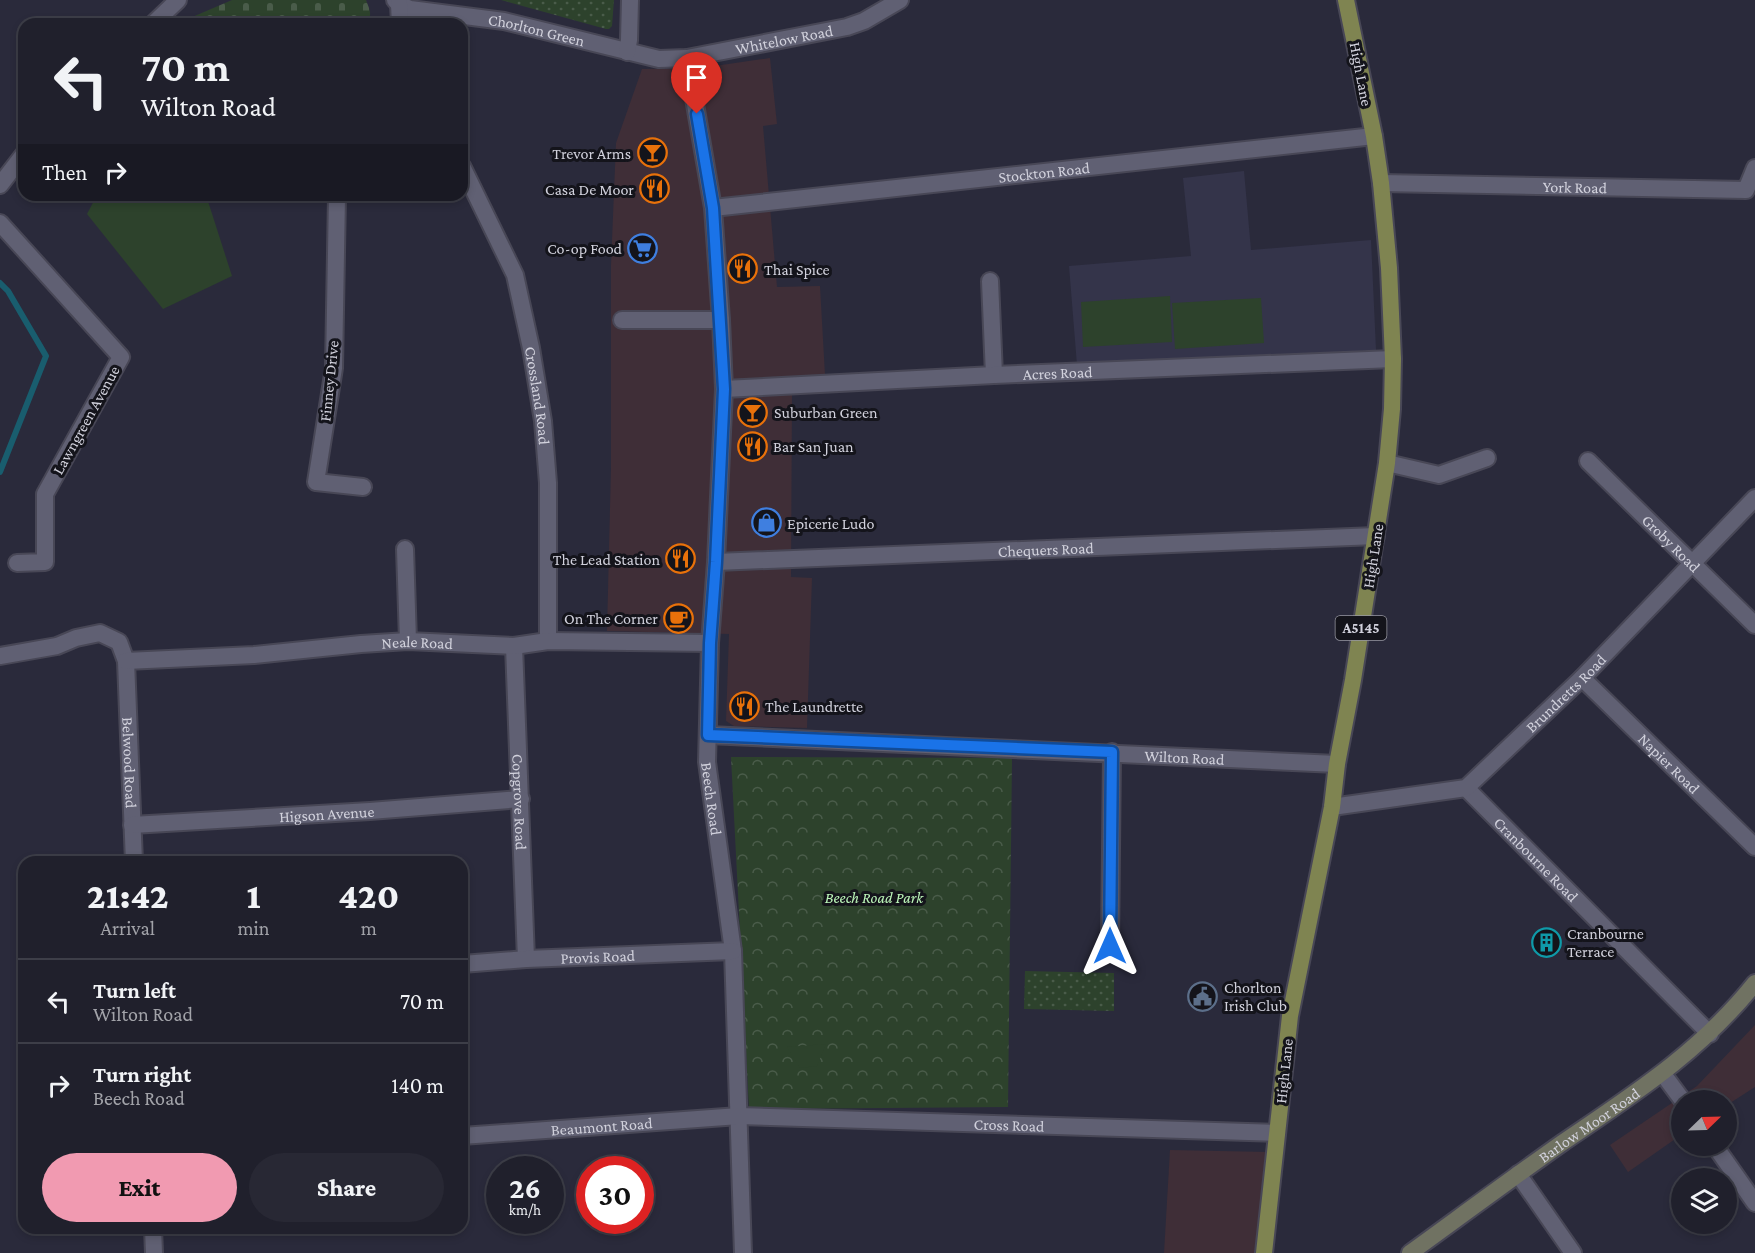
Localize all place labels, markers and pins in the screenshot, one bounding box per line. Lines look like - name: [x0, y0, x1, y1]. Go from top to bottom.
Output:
- pin: [671, 52, 722, 114]
- bar icon: Trevor Arms: [636, 137, 668, 169]
- place label: Trevor Arms: [552, 145, 631, 162]
- restaurant icon: Casa De Moor: [639, 173, 671, 205]
- place label: Casa De Moor: [545, 181, 634, 198]
- supermarket icon: Co-op Food: [627, 232, 659, 264]
- place label: Co-op Food: [547, 240, 623, 258]
- restaurant icon: Thai Spice: [727, 253, 759, 285]
- place label: Thai Spice: [764, 261, 830, 279]
- bar icon: Suburban Green: [737, 396, 769, 428]
- place label: Suburban Green: [774, 404, 878, 421]
- restaurant icon: Bar San Juan: [736, 430, 768, 462]
- place label: Bar San Juan: [773, 438, 854, 456]
- shop icon: Epicerie Ludo: [750, 507, 782, 539]
- place label: Epicerie Ludo: [787, 515, 875, 533]
- restaurant icon: The Lead Station: [665, 543, 697, 575]
- place label: The Lead Station: [553, 551, 660, 568]
- cafe icon: On The Corner: [663, 602, 695, 634]
- place label: On The Corner: [564, 610, 658, 627]
- restaurant icon: The Laundrette: [728, 690, 760, 722]
- place label: The Laundrette: [765, 698, 863, 715]
- place label: Cranbourne Terrace: [1567, 925, 1644, 960]
- building icon: Cranbourne Terrace: [1530, 926, 1562, 958]
- place label: Chorlton Irish Club: [1224, 979, 1287, 1014]
- public building icon: Chorlton Irish Club: [1187, 980, 1219, 1012]

